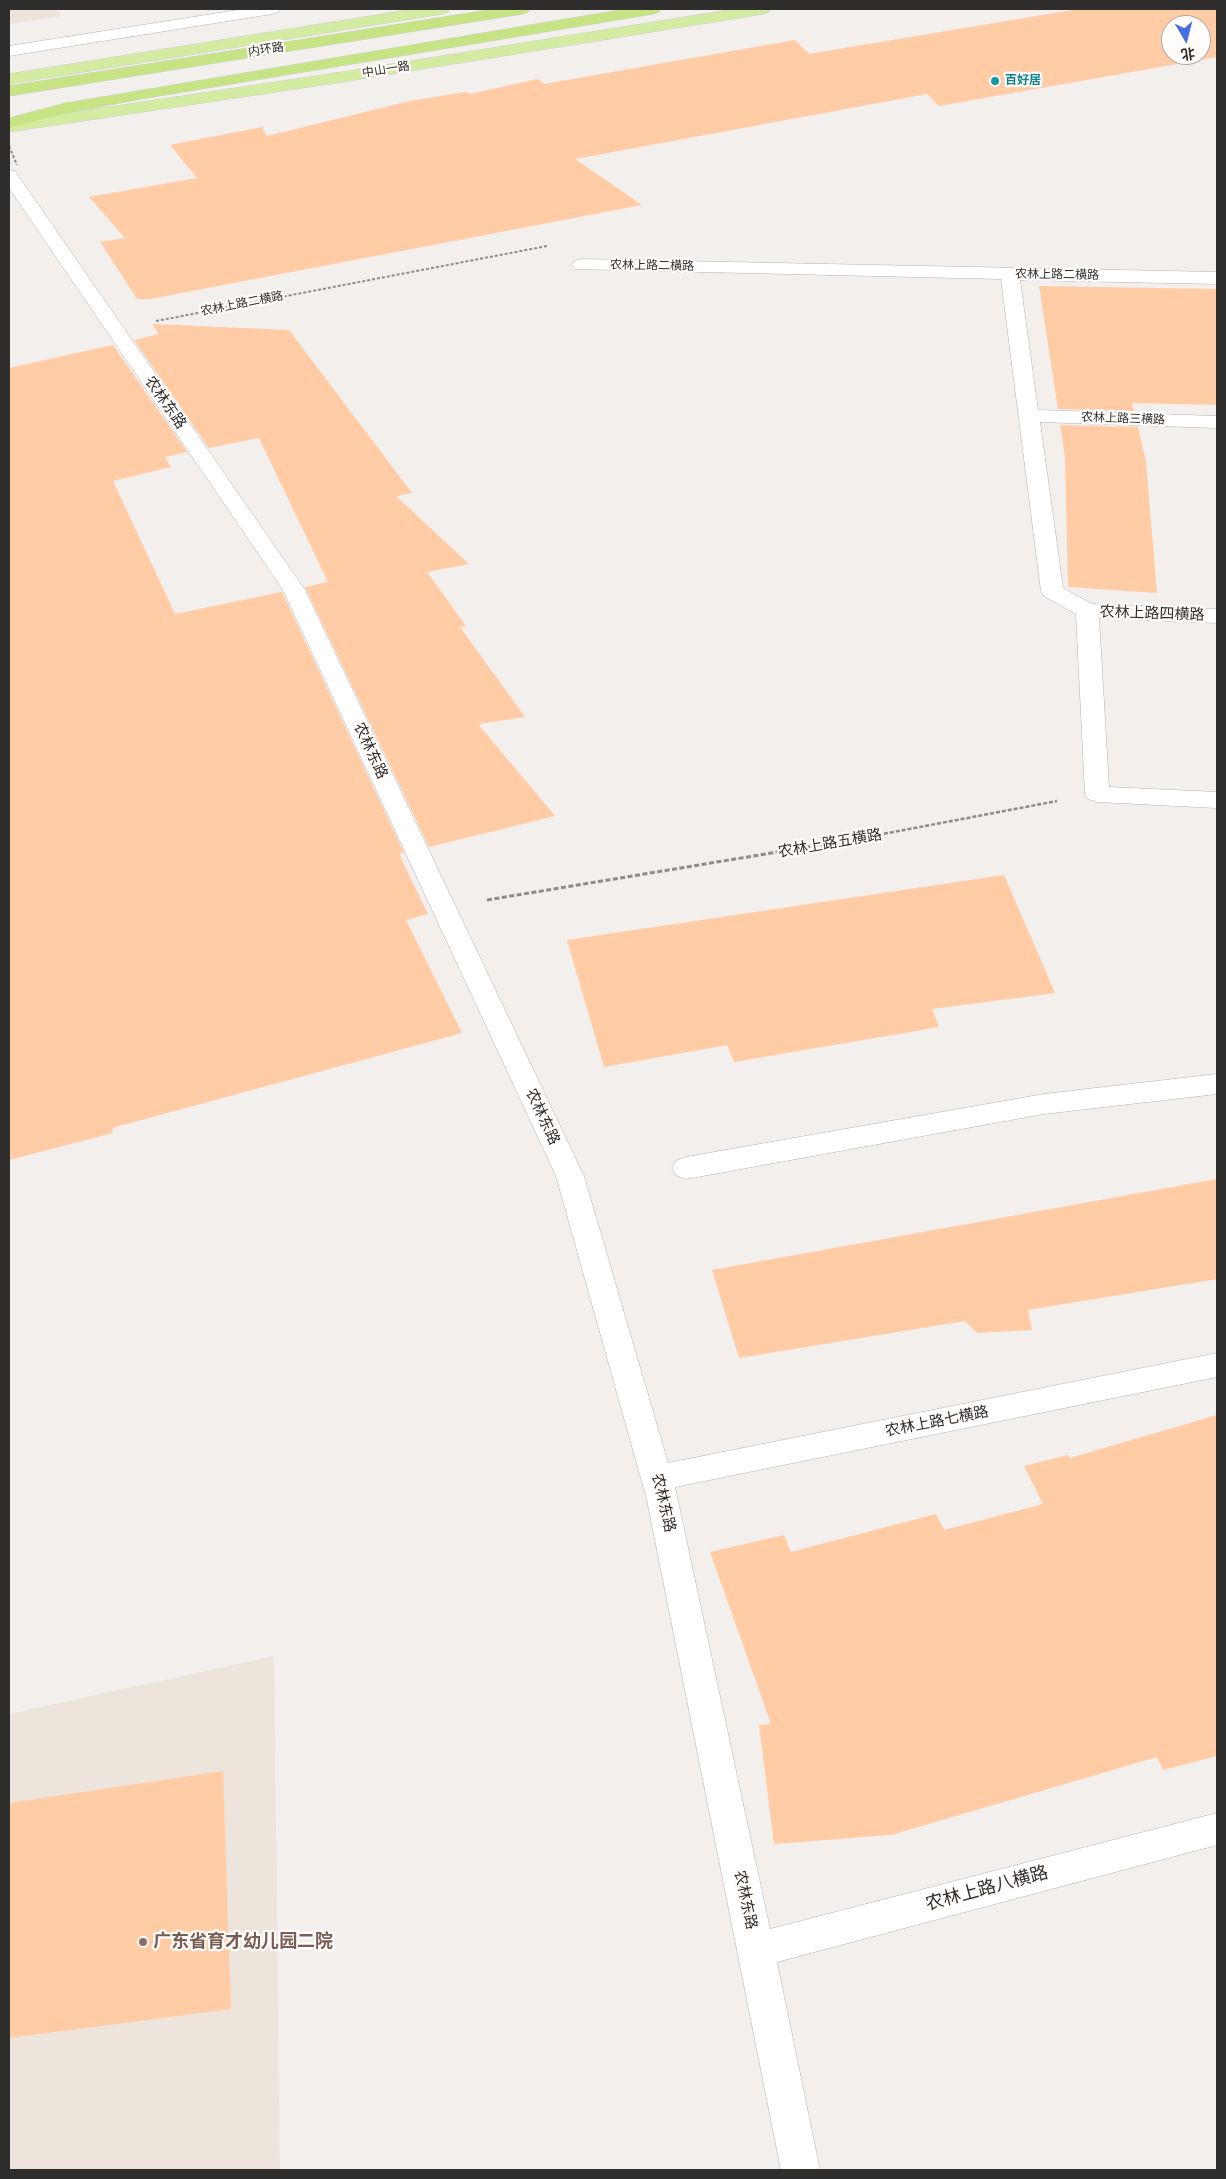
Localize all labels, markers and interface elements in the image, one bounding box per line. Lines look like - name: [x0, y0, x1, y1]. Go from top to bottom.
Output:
- north arrow: [1161, 15, 1211, 65]
- street label: 内环路: [247, 40, 285, 60]
- text: 北: [1180, 44, 1196, 64]
- street label: 中山一路: [361, 59, 411, 81]
- place label: 百好居: [1005, 74, 1041, 88]
- marker: 百好居: [989, 75, 1001, 87]
- street label: 农林上路二横路: [610, 258, 694, 274]
- street label: 农林上路二横路: [1015, 267, 1099, 283]
- street label: 农林上路二横路: [199, 289, 285, 319]
- street label: 农林东路: [140, 373, 190, 433]
- street label: 农林上路三横路: [1081, 410, 1165, 428]
- street label: 农林上路四横路: [1099, 603, 1205, 625]
- street label: 农林东路: [349, 720, 391, 782]
- street label: 农林上路五横路: [777, 826, 883, 862]
- street label: 农林东路: [521, 1086, 563, 1148]
- street label: 农林上路七横路: [884, 1403, 990, 1441]
- street label: 农林东路: [647, 1472, 679, 1534]
- street label: 农林上路八横路: [923, 1862, 1051, 1916]
- street label: 农林东路: [730, 1869, 760, 1931]
- place label: 广东省育才幼儿园二院: [153, 1931, 333, 1953]
- marker: 广东省育才幼儿园二院: [137, 1936, 149, 1948]

